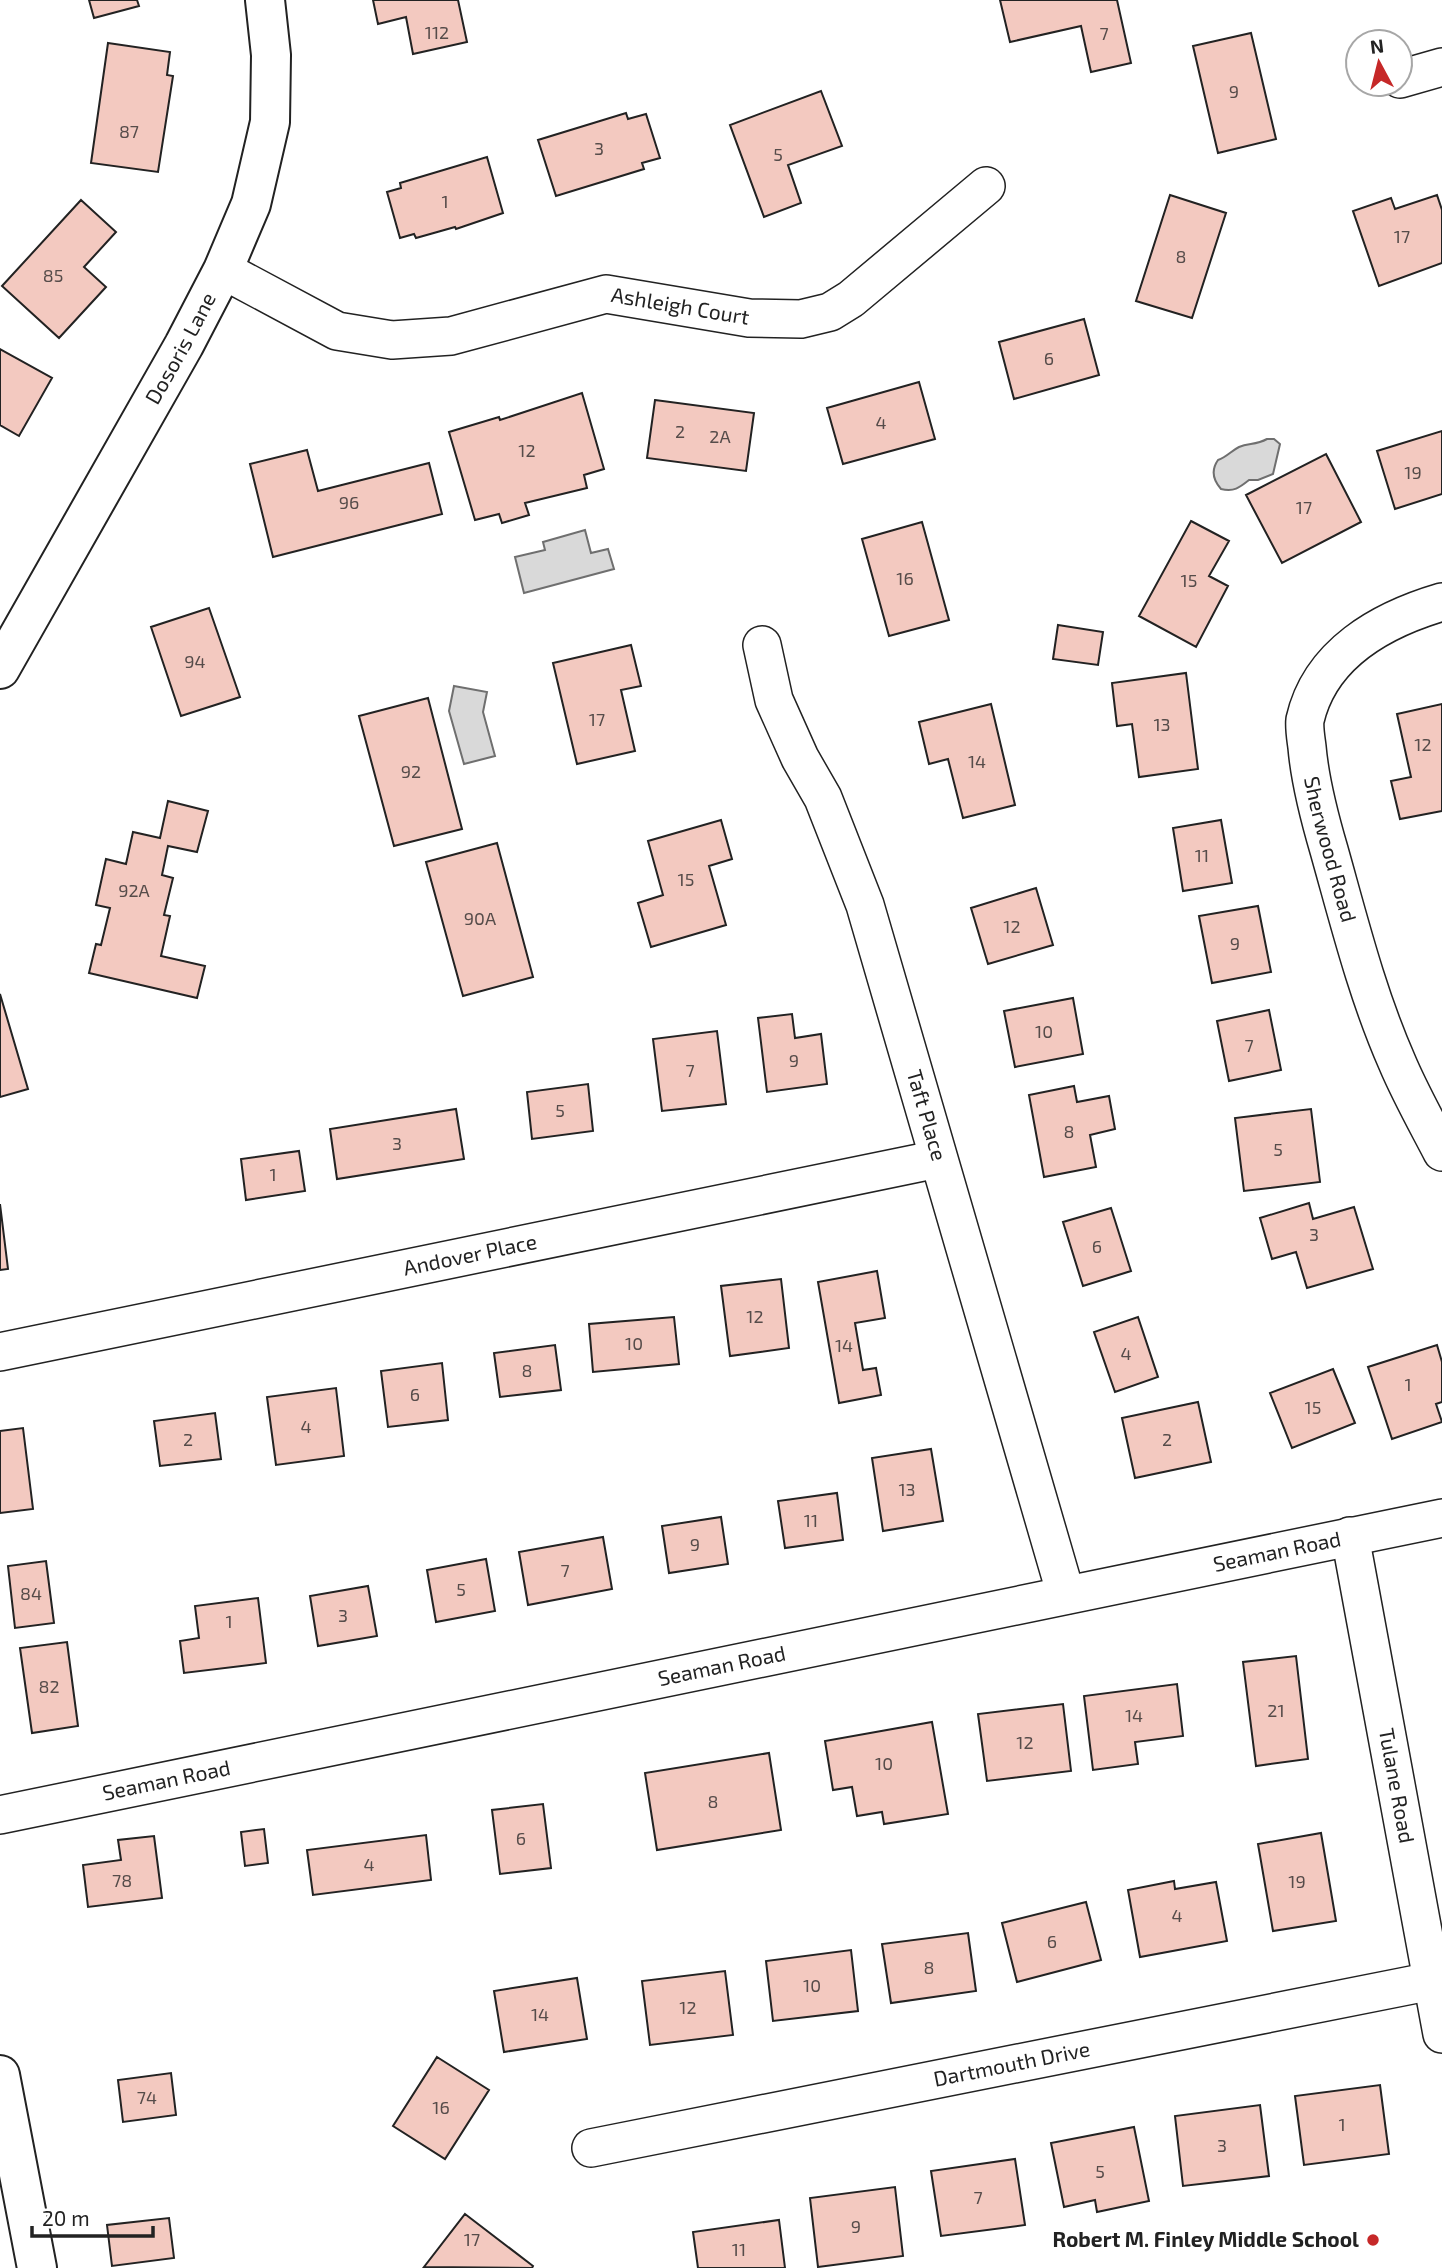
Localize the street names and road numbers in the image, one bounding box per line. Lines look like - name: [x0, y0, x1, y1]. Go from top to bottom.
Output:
- street label: Ashleigh Court: [610, 281, 751, 329]
- street label: Dosoris Lane: [139, 288, 220, 408]
- street label: Sherwood Road: [1300, 774, 1362, 925]
- street label: Taft Place: [903, 1066, 953, 1164]
- street label: Andover Place: [401, 1228, 539, 1280]
- street label: Seaman Road: [1211, 1525, 1343, 1576]
- street label: Seaman Road: [655, 1640, 788, 1690]
- street label: Tulane Road: [1375, 1726, 1421, 1845]
- street label: Seaman Road: [100, 1754, 232, 1805]
- street label: Dartmouth Drive: [931, 2035, 1092, 2091]

